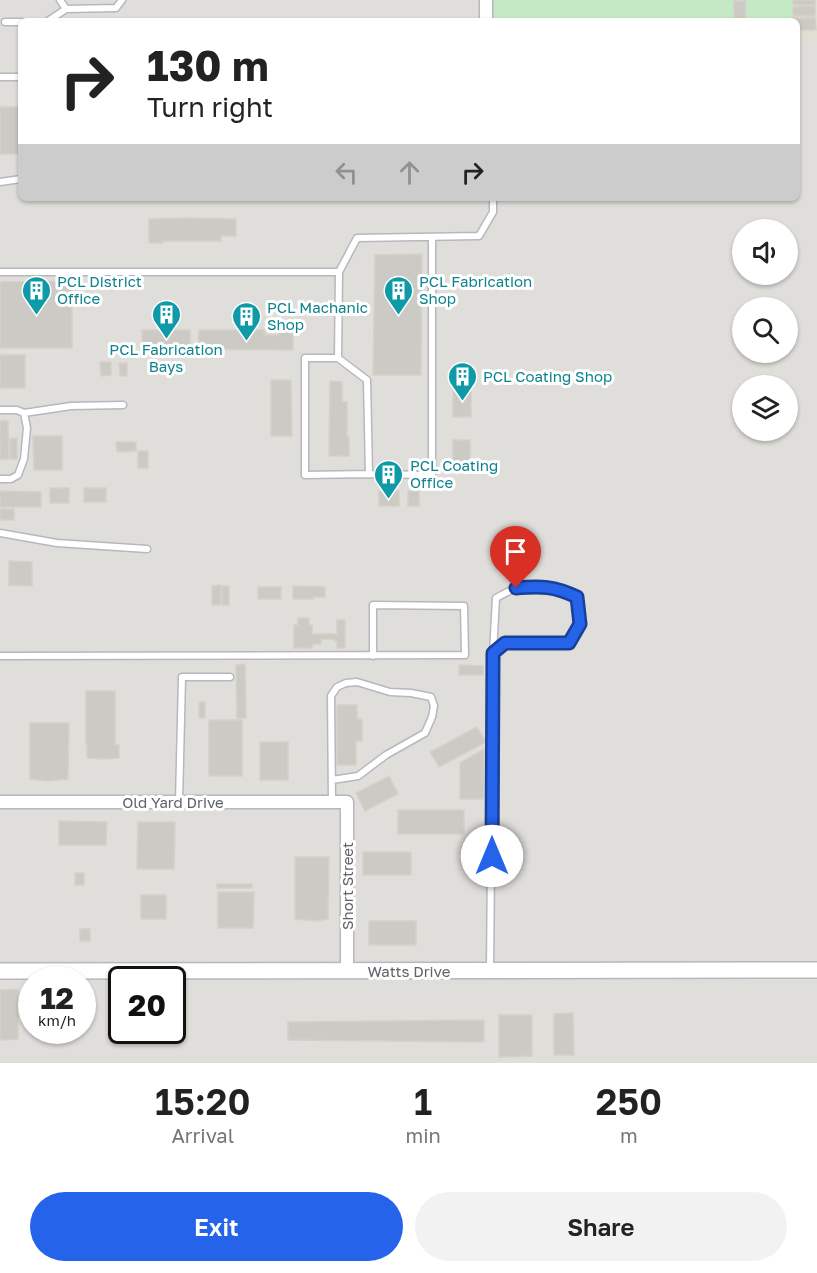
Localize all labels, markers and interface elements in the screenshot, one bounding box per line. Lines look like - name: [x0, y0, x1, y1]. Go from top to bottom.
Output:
- text: 130 m: [147, 40, 269, 90]
- icon: right: [48, 42, 126, 120]
- text: Turn right: [147, 91, 273, 123]
- icon: left: [330, 156, 363, 189]
- icon: ahead: [393, 156, 426, 189]
- icon: right: [456, 156, 489, 189]
- map controls: [732, 219, 798, 441]
- button: sound: [732, 219, 798, 285]
- place label: PCL District Office: [57, 272, 142, 307]
- place label: PCL Fabrication Shop: [419, 272, 532, 307]
- building icon: PCL District Office: [20, 274, 52, 316]
- building icon: PCL Fabrication Shop: [382, 274, 414, 316]
- button: search: [732, 297, 798, 363]
- building icon: PCL Fabrication Bays: [150, 298, 182, 340]
- place label: PCL Machanic Shop: [267, 298, 368, 333]
- building icon: PCL Machanic Shop: [230, 300, 262, 342]
- place label: PCL Fabrication Bays: [109, 340, 223, 375]
- building icon: PCL Coating Shop: [446, 360, 478, 402]
- place label: PCL Coating Shop: [483, 367, 612, 385]
- button: layers: [732, 375, 798, 441]
- place label: PCL Coating Office: [410, 456, 498, 491]
- building icon: PCL Coating Office: [373, 458, 405, 500]
- pin: [490, 526, 541, 588]
- icon: arrive: [499, 535, 532, 568]
- street label: Old Yard Drive: [122, 793, 224, 811]
- position arrow: [460, 824, 524, 888]
- street label: Short Street: [338, 842, 356, 930]
- street label: Watts Drive: [368, 962, 451, 980]
- speed limit sign: 20: [108, 966, 186, 1044]
- text: 12: [40, 980, 74, 1016]
- text: km/h: [38, 1011, 76, 1029]
- text: 15:20: [155, 1080, 250, 1123]
- text: 1: [414, 1080, 432, 1123]
- text: 250: [596, 1080, 662, 1123]
- text: Arrival: [171, 1123, 234, 1147]
- text: min: [405, 1123, 441, 1147]
- text: m: [620, 1123, 638, 1147]
- button: Exit: [30, 1192, 403, 1261]
- button: Share: [415, 1192, 787, 1261]

